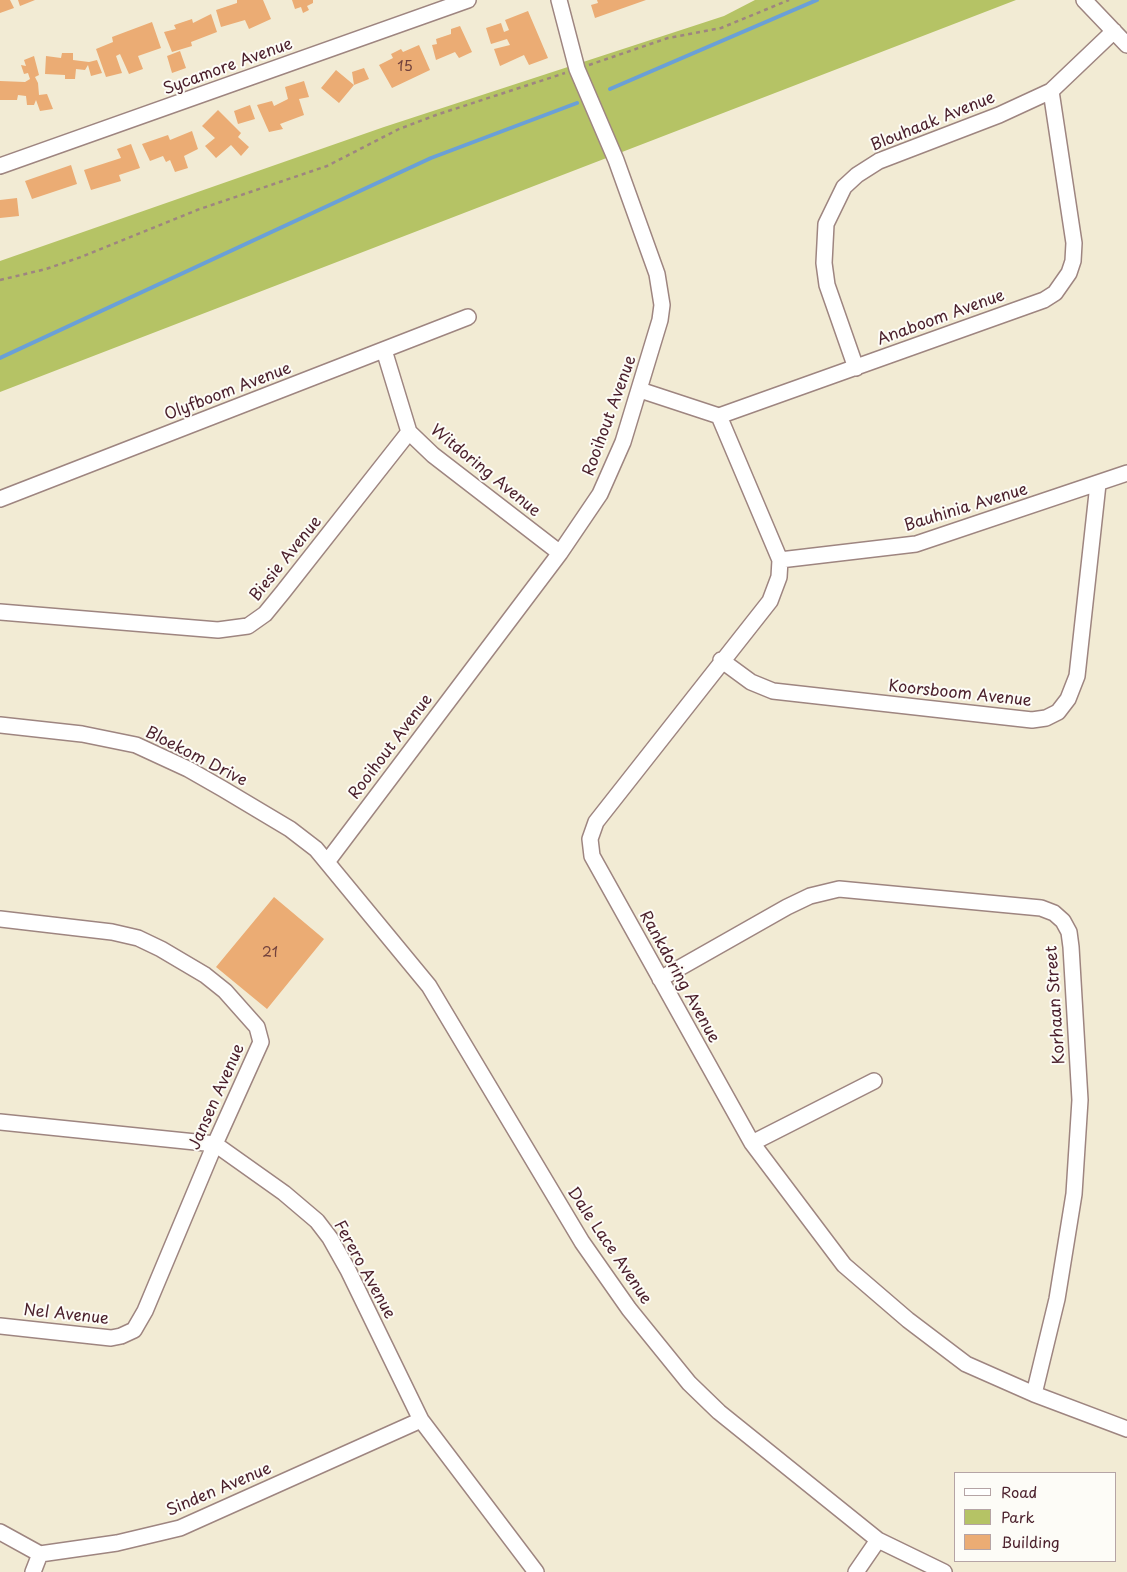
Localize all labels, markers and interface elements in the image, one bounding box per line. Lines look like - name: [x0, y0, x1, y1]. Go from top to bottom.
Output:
- street label: Sycamore Avenue: [161, 35, 295, 99]
- house number: 15: [397, 59, 413, 75]
- street label: Blouhaak Avenue: [868, 88, 998, 156]
- street label: Anaboom Avenue: [875, 286, 1007, 350]
- street label: Rooihout Avenue: [579, 353, 641, 479]
- street label: Olyfboom Avenue: [162, 359, 294, 425]
- street label: Witdoring Avenue: [426, 421, 544, 521]
- street label: Bauhinia Avenue: [902, 480, 1030, 536]
- street label: Biesie Avenue: [246, 513, 326, 605]
- street label: Koorsboom Avenue: [888, 677, 1032, 711]
- street label: Rooihout Avenue: [345, 691, 437, 803]
- street label: Bloekom Drive: [142, 723, 250, 791]
- street label: Rankdoring Avenue: [635, 908, 723, 1046]
- house number: 21: [262, 945, 278, 961]
- street label: Korhaan Street: [1042, 945, 1070, 1065]
- street label: Jansen Avenue: [185, 1041, 249, 1153]
- street label: Dale Lace Avenue: [563, 1184, 655, 1308]
- street label: Ferero Avenue: [329, 1218, 399, 1322]
- street label: Nel Avenue: [22, 1301, 110, 1329]
- street label: Sinden Avenue: [164, 1459, 274, 1521]
- legend: [954, 1472, 1117, 1562]
- text: Road: [1001, 1480, 1037, 1503]
- text: Park: [1001, 1505, 1035, 1528]
- text: Building: [1001, 1530, 1060, 1553]

